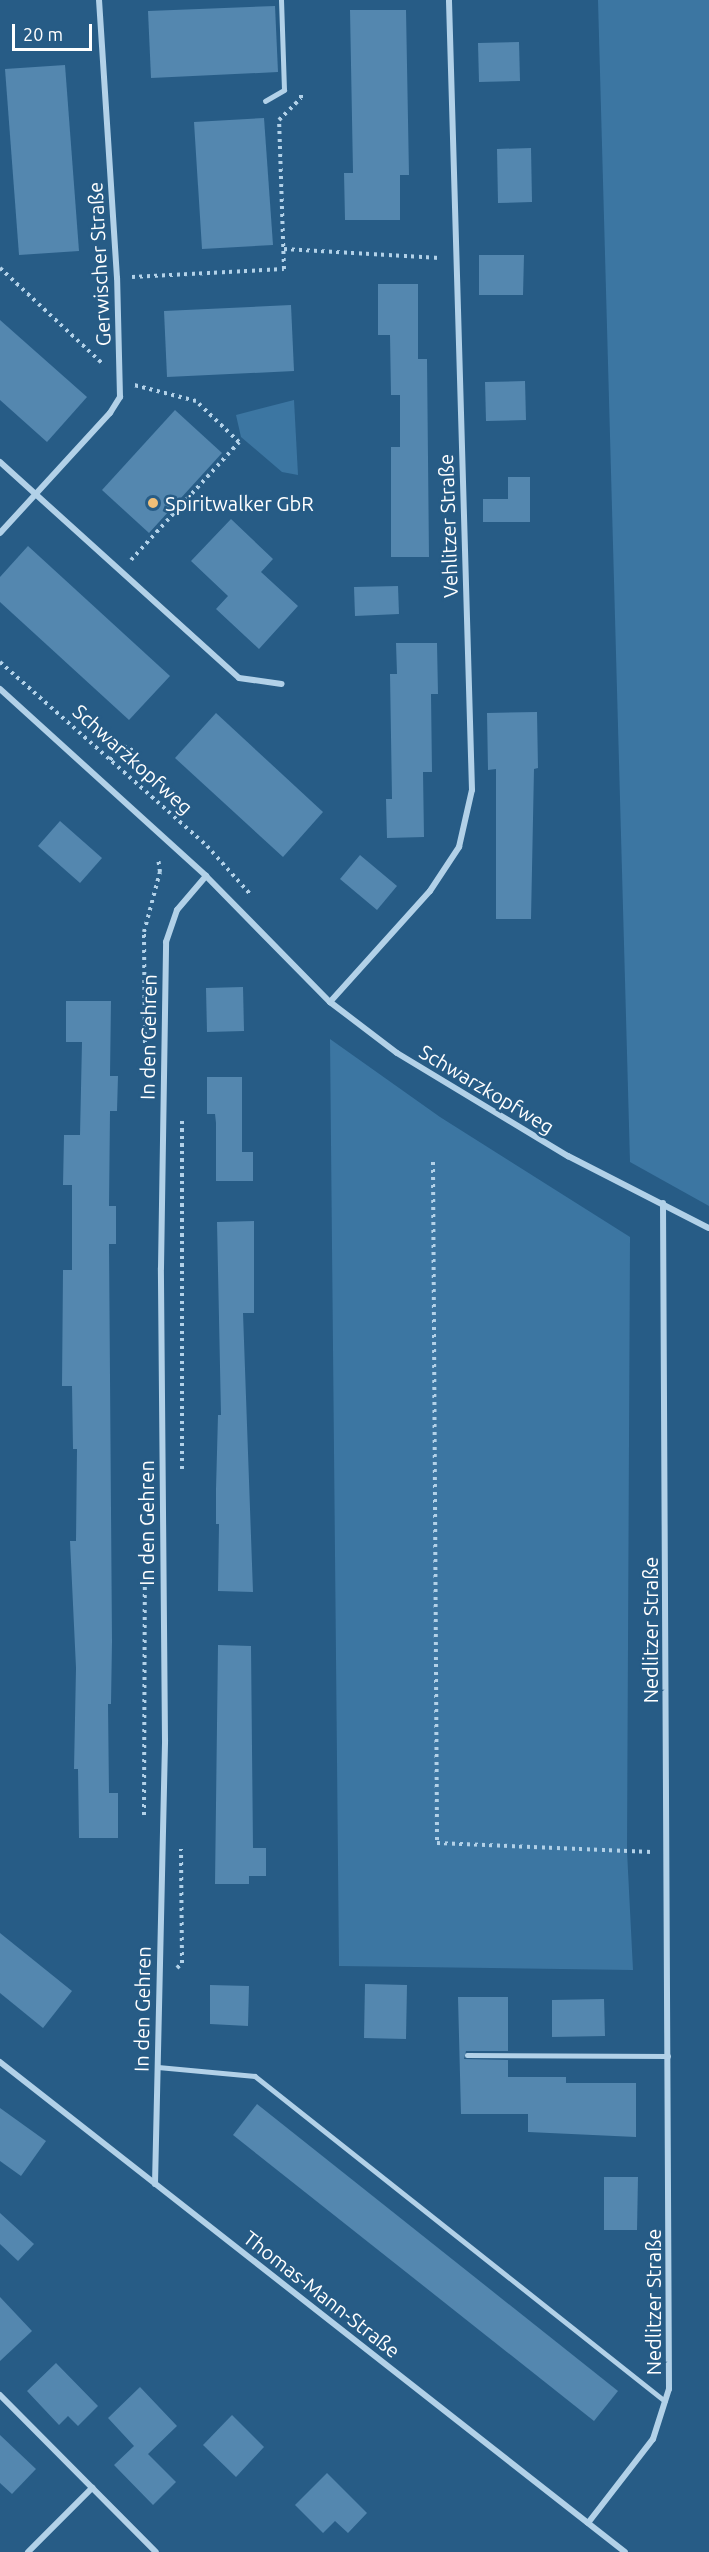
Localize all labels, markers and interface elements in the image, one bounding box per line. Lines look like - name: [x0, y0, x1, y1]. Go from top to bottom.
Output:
- scale bar: [15, 12, 94, 50]
- text: 20 m: [23, 24, 63, 44]
- street label: Gerwischer Straße: [83, 181, 115, 347]
- street label: Vehlitzer Straße: [433, 454, 463, 598]
- place label: Spiritwalker GbR: [165, 491, 314, 515]
- marker: Spiritwalker GbR: [146, 496, 160, 510]
- street label: Schwarzkopfweg: [68, 699, 198, 819]
- street label: In den Gehren: [135, 974, 161, 1100]
- street label: Schwarzkopfweg: [415, 1039, 559, 1139]
- street label: In den Gehren: [134, 1460, 158, 1586]
- street label: Nedlitzer Straße: [638, 1557, 662, 1703]
- street label: In den Gehren: [129, 1946, 155, 2072]
- street label: Thomas-Mann-Straße: [239, 2226, 405, 2362]
- street label: Nedlitzer Straße: [641, 2229, 665, 2375]

